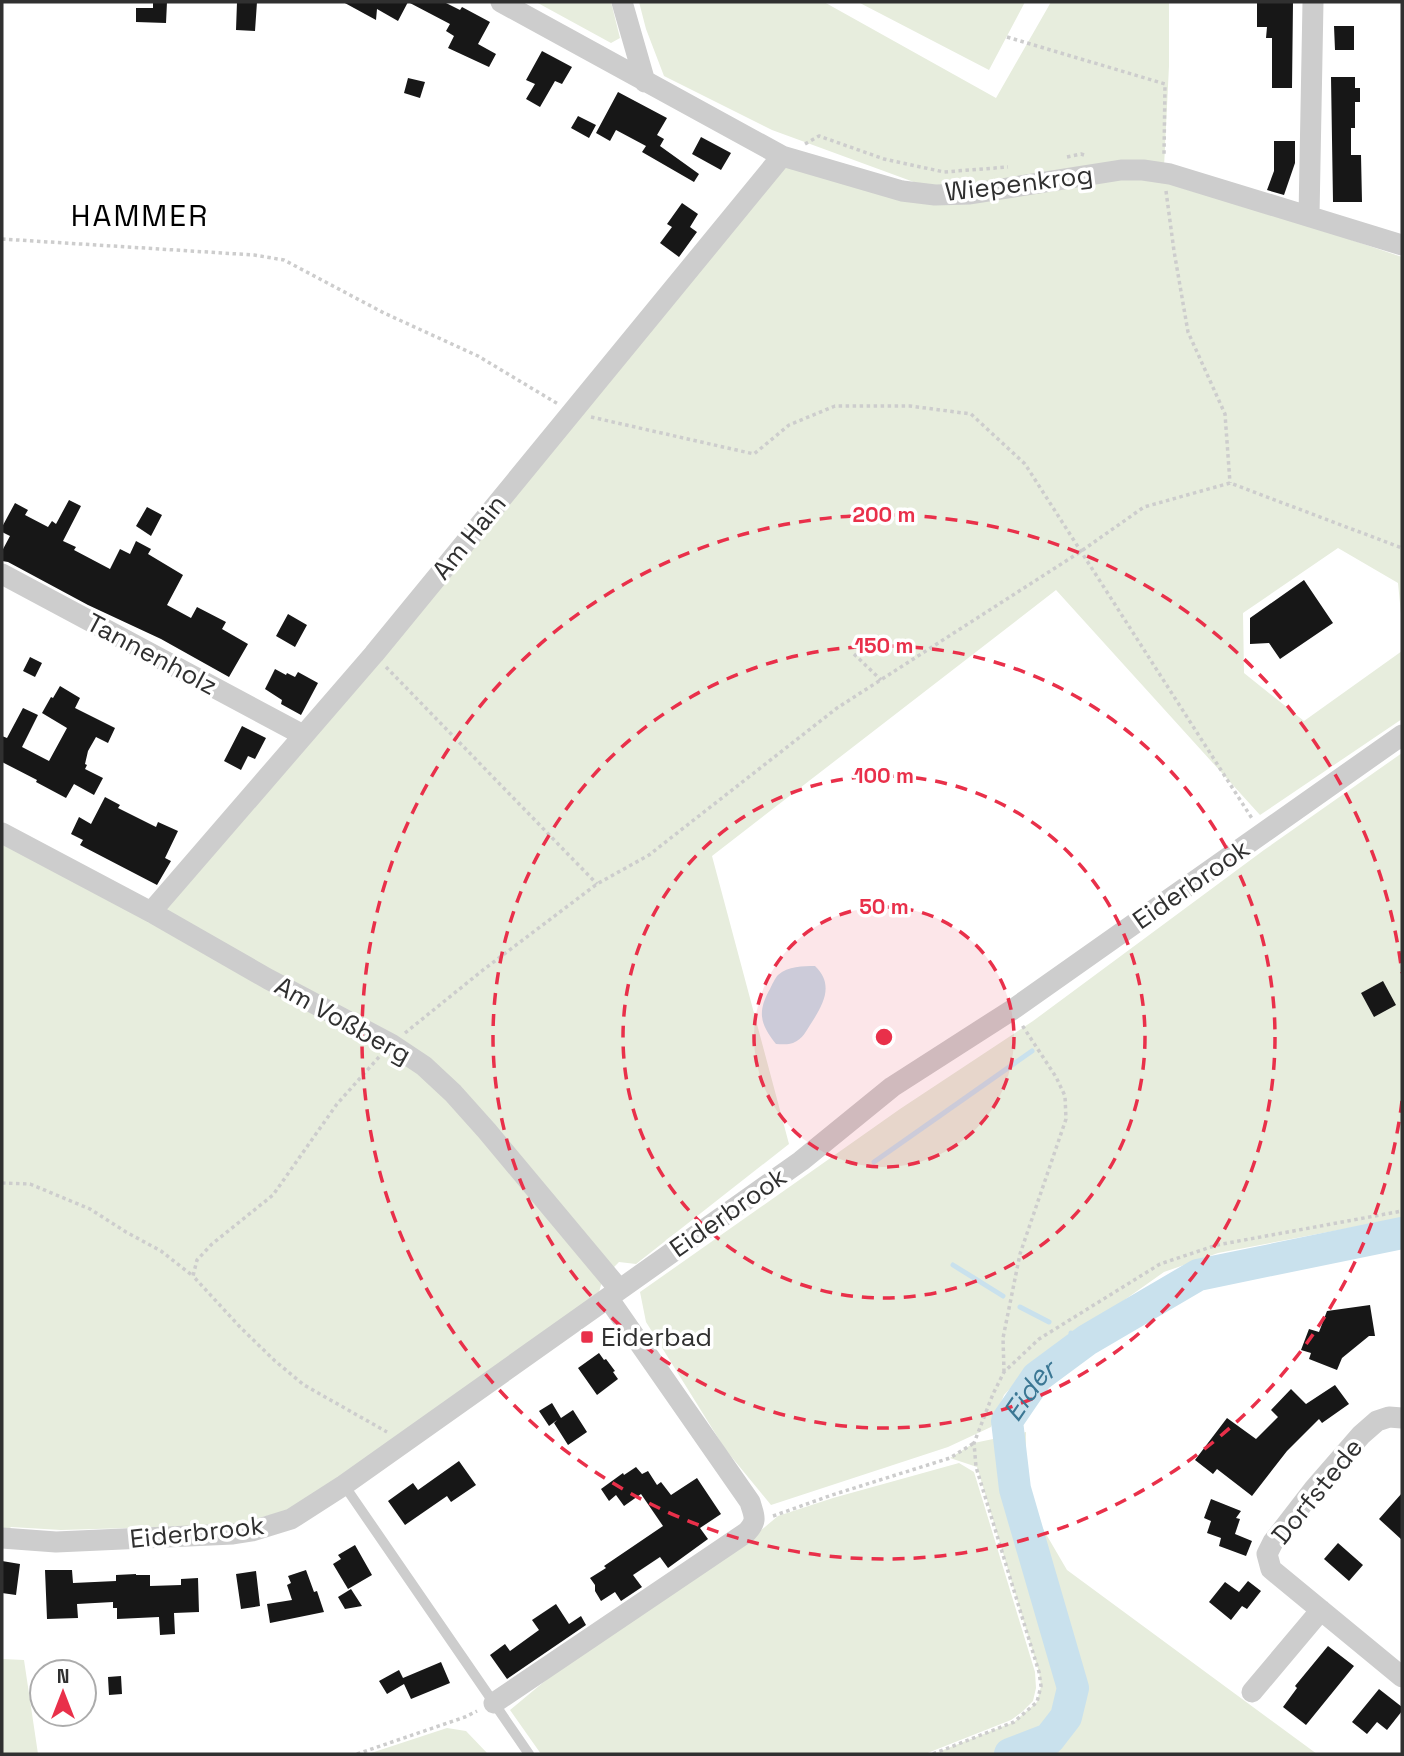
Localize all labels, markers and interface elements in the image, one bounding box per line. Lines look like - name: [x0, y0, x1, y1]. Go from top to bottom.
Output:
- street label: Wiepenkrog: [943, 157, 1095, 209]
- district label: HAMMER: [71, 196, 209, 235]
- street label: Am Hain: [424, 488, 514, 586]
- text: 200 m: [853, 501, 915, 528]
- street label: Tannenholz: [81, 605, 223, 703]
- text: 150 m: [855, 632, 913, 659]
- text: 100 m: [854, 762, 914, 789]
- street label: Eiderbrook: [1126, 831, 1256, 937]
- text: 50 m: [859, 893, 909, 920]
- street label: Am Voßberg: [269, 969, 417, 1071]
- centre of rings: [872, 1025, 896, 1049]
- street label: Eiderbrook: [663, 1159, 793, 1265]
- place label: Eiderbad: [601, 1320, 712, 1354]
- marker: Eiderbad: [579, 1329, 595, 1345]
- water label: Eider: [994, 1349, 1065, 1428]
- street label: Dorfstede: [1264, 1431, 1370, 1551]
- street label: Eiderbrook: [128, 1508, 266, 1556]
- north arrow: [28, 1658, 98, 1728]
- text: N: [57, 1664, 69, 1689]

